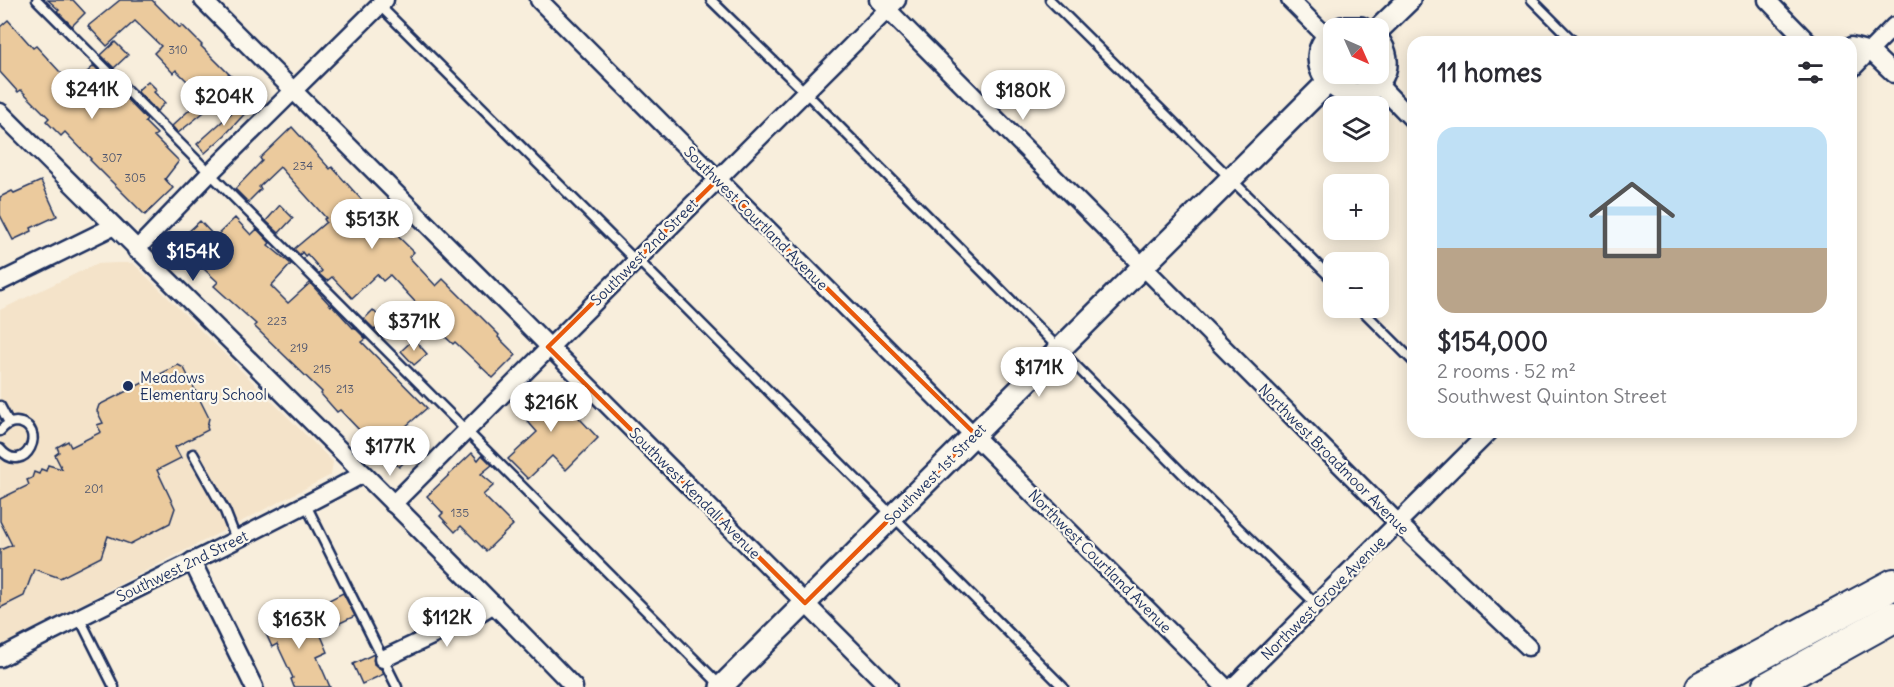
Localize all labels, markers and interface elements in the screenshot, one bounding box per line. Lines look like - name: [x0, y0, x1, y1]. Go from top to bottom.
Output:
- north arrow: [1323, 18, 1389, 84]
- map controls: [1323, 18, 1389, 318]
- house number: 310: [168, 42, 188, 57]
- text: 11 homes: [1437, 56, 1542, 89]
- icon: filters: [1794, 56, 1827, 89]
- pin: $241K: [50, 69, 134, 120]
- pin: $180K: [981, 70, 1065, 121]
- text: $241K: [65, 76, 119, 101]
- pin: $204K: [182, 76, 266, 127]
- text: $180K: [995, 77, 1051, 102]
- text: $204K: [194, 83, 254, 108]
- button: layers: [1323, 96, 1389, 162]
- street label: Southwest Courtland Avenue: [680, 142, 832, 294]
- house number: 307: [102, 150, 122, 165]
- house number: 234: [293, 158, 313, 173]
- icon: home: [1578, 166, 1686, 274]
- house number: 305: [124, 170, 146, 185]
- button: +: [1323, 174, 1389, 240]
- street label: Southwest 2nd Street: [586, 194, 702, 310]
- pin: $513K: [330, 199, 414, 250]
- text: $513K: [345, 206, 399, 231]
- pin: $154K: [151, 231, 235, 282]
- text: $154K: [166, 238, 220, 263]
- button: −: [1323, 252, 1389, 318]
- pin: $371K: [372, 301, 456, 352]
- text: $371K: [388, 308, 440, 333]
- house number: 223: [267, 313, 287, 328]
- text: $154,000: [1437, 325, 1548, 358]
- house number: 219: [290, 340, 308, 355]
- pin: $171K: [997, 347, 1081, 398]
- text: $171K: [1015, 354, 1063, 379]
- text: 2 rooms · 52 m²: [1437, 358, 1576, 383]
- house number: 215: [313, 361, 331, 376]
- place label: Meadows Elementary School: [140, 368, 267, 404]
- marker: Meadows Elementary School: [121, 379, 135, 393]
- street label: Northwest Broadmoor Avenue: [1255, 380, 1413, 538]
- house number: 213: [336, 381, 354, 396]
- pin: $216K: [509, 382, 593, 433]
- text: Southwest Quinton Street: [1437, 383, 1667, 408]
- text: $216K: [524, 389, 578, 414]
- street label: Southwest 1st Street: [880, 419, 990, 529]
- street label: Southwest Kendall Avenue: [625, 423, 765, 563]
- pin: $177K: [348, 426, 432, 477]
- text: $177K: [365, 433, 415, 458]
- house number: 201: [84, 481, 104, 496]
- street label: Northwest Courtland Avenue: [1024, 485, 1176, 637]
- house number: 135: [451, 505, 469, 520]
- street label: Southwest 2nd Street: [113, 526, 251, 606]
- street label: Northwest Grove Avenue: [1257, 532, 1389, 664]
- pin: $112K: [405, 597, 489, 648]
- pin: $163K: [257, 599, 341, 650]
- text: $112K: [422, 604, 472, 629]
- text: $163K: [272, 606, 326, 631]

